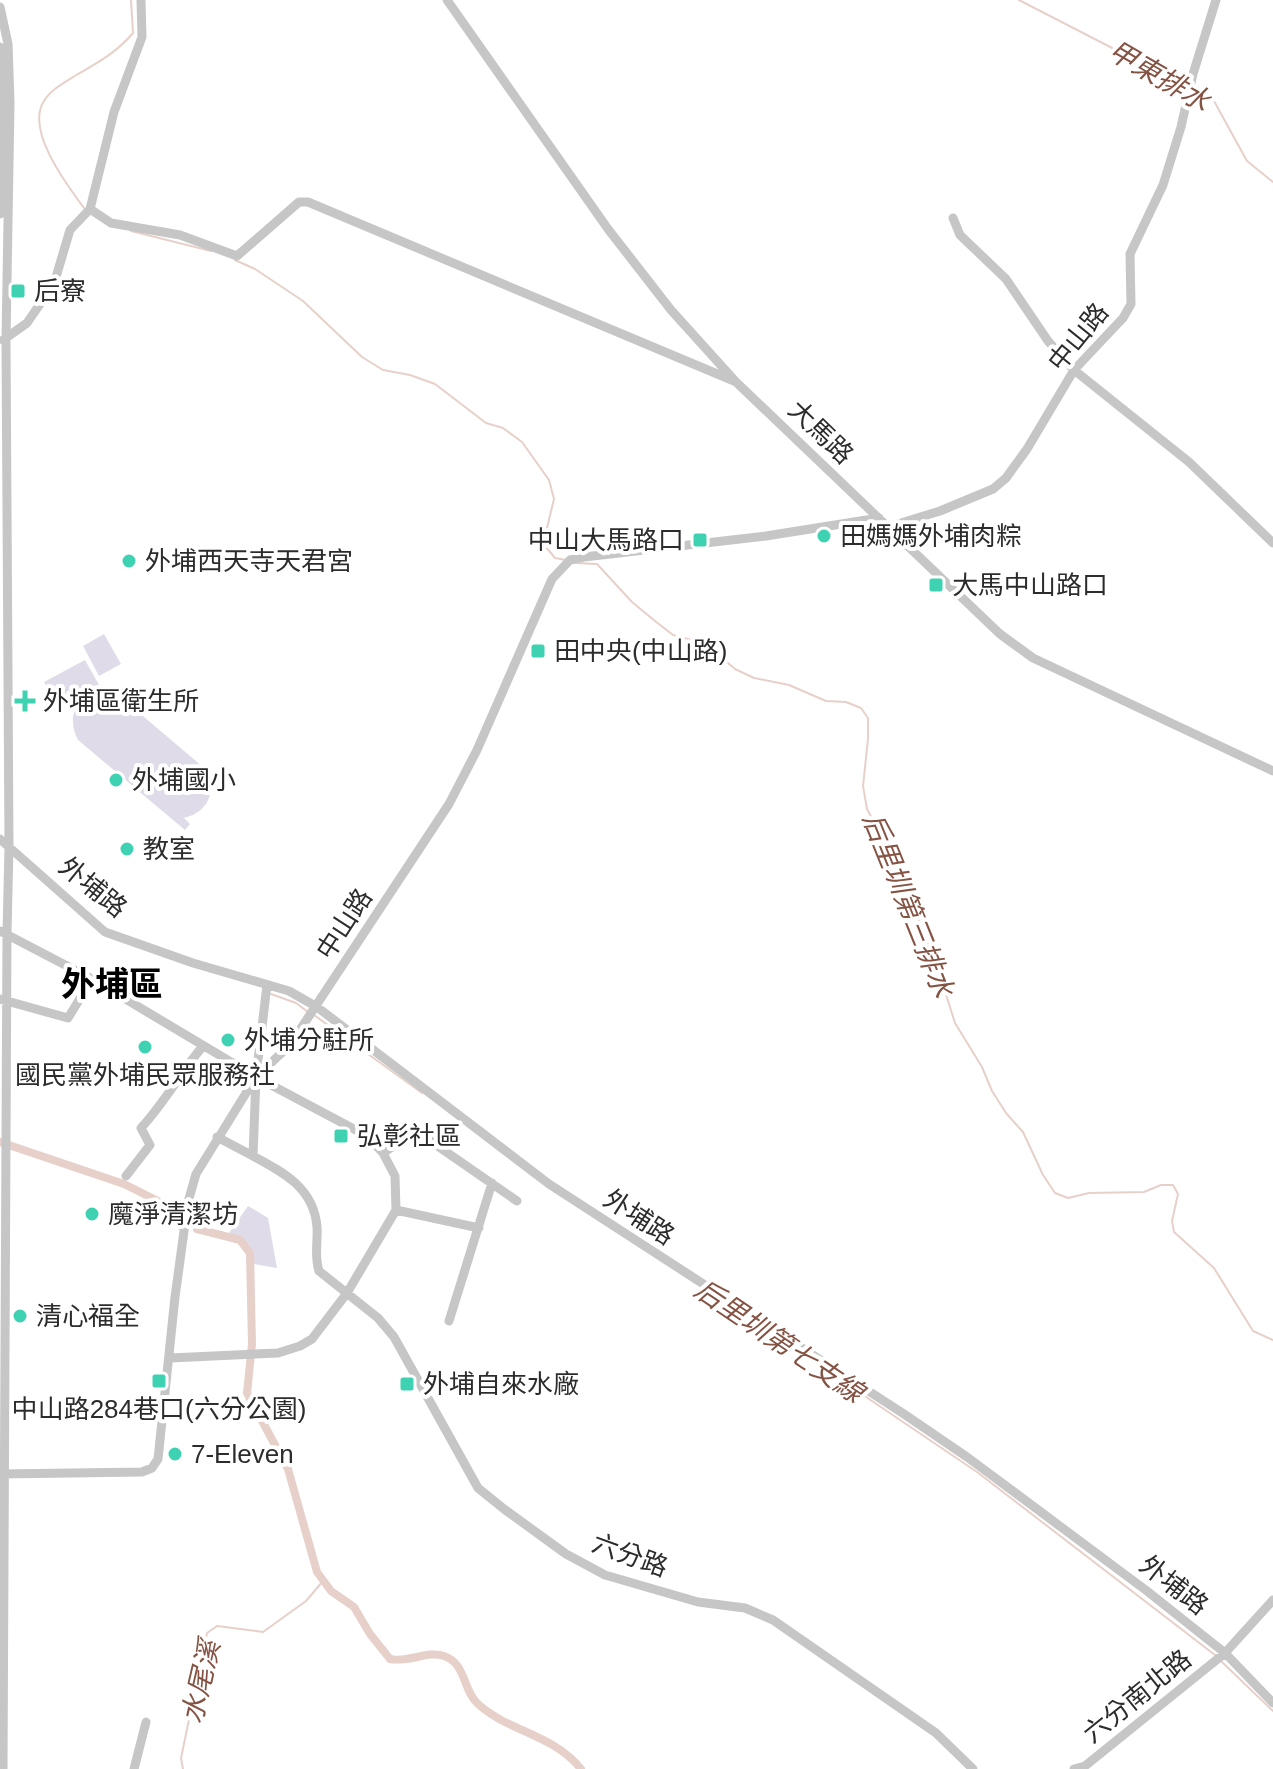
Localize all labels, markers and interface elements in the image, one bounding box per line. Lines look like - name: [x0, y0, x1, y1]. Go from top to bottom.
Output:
- water label: 甲東排水: [1103, 35, 1217, 118]
- place label: 后寮: [34, 276, 86, 306]
- marker: 后寮: [9, 282, 27, 300]
- street label: 中山路: [1042, 297, 1114, 377]
- street label: 大馬路: [783, 394, 859, 470]
- place label: 田媽媽外埔肉粽: [840, 521, 1022, 551]
- place label: 中山大馬路口: [528, 525, 684, 555]
- marker: 田媽媽外埔肉粽: [815, 527, 833, 545]
- marker: 中山大馬路口: [691, 531, 709, 549]
- place label: 外埔西天寺天君宮: [145, 546, 353, 576]
- marker: 外埔西天寺天君宮: [120, 552, 138, 570]
- place label: 大馬中山路口: [952, 570, 1108, 600]
- marker: 大馬中山路口: [927, 576, 945, 594]
- place label: 田中央(中山路): [554, 636, 727, 666]
- marker: 田中央(中山路): [529, 642, 547, 660]
- place label: 外埔區衛生所: [43, 686, 199, 716]
- marker: 外埔區衛生所: [14, 690, 36, 712]
- place label: 外埔國小: [132, 765, 236, 795]
- marker: 外埔國小: [107, 771, 125, 789]
- water label: 后里圳第三排水: [857, 808, 960, 1004]
- place label: 教室: [143, 834, 195, 864]
- marker: 教室: [118, 840, 136, 858]
- street label: 外埔路: [53, 851, 133, 923]
- street label: 中山路: [310, 883, 378, 965]
- district label: 外埔區: [61, 965, 163, 1003]
- place label: 外埔分駐所: [244, 1025, 374, 1055]
- marker: 外埔分駐所: [219, 1031, 237, 1049]
- marker: 國民黨外埔民眾服務社: [136, 1038, 154, 1056]
- place label: 國民黨外埔民眾服務社: [15, 1060, 275, 1090]
- place label: 弘彰社區: [357, 1121, 461, 1151]
- marker: 弘彰社區: [332, 1127, 350, 1145]
- street label: 外埔路: [598, 1183, 680, 1251]
- place label: 魔淨清潔坊: [108, 1199, 238, 1229]
- marker: 魔淨清潔坊: [83, 1205, 101, 1223]
- water label: 后里圳第七支線: [689, 1273, 871, 1410]
- place label: 清心福全: [36, 1301, 140, 1331]
- marker: 清心福全: [11, 1307, 29, 1325]
- place label: 外埔自來水廠: [423, 1369, 579, 1399]
- marker: 中山路284巷口(六分公園): [150, 1372, 168, 1390]
- marker: 外埔自來水廠: [398, 1375, 416, 1393]
- place label: 中山路284巷口(六分公園): [12, 1394, 306, 1424]
- place label: 7-Eleven: [191, 1439, 294, 1469]
- marker: 7-Eleven: [166, 1445, 184, 1463]
- street label: 六分路: [588, 1528, 672, 1582]
- street label: 外埔路: [1134, 1549, 1214, 1621]
- water label: 水尾溪: [176, 1634, 226, 1726]
- street label: 六分南北路: [1077, 1643, 1197, 1749]

